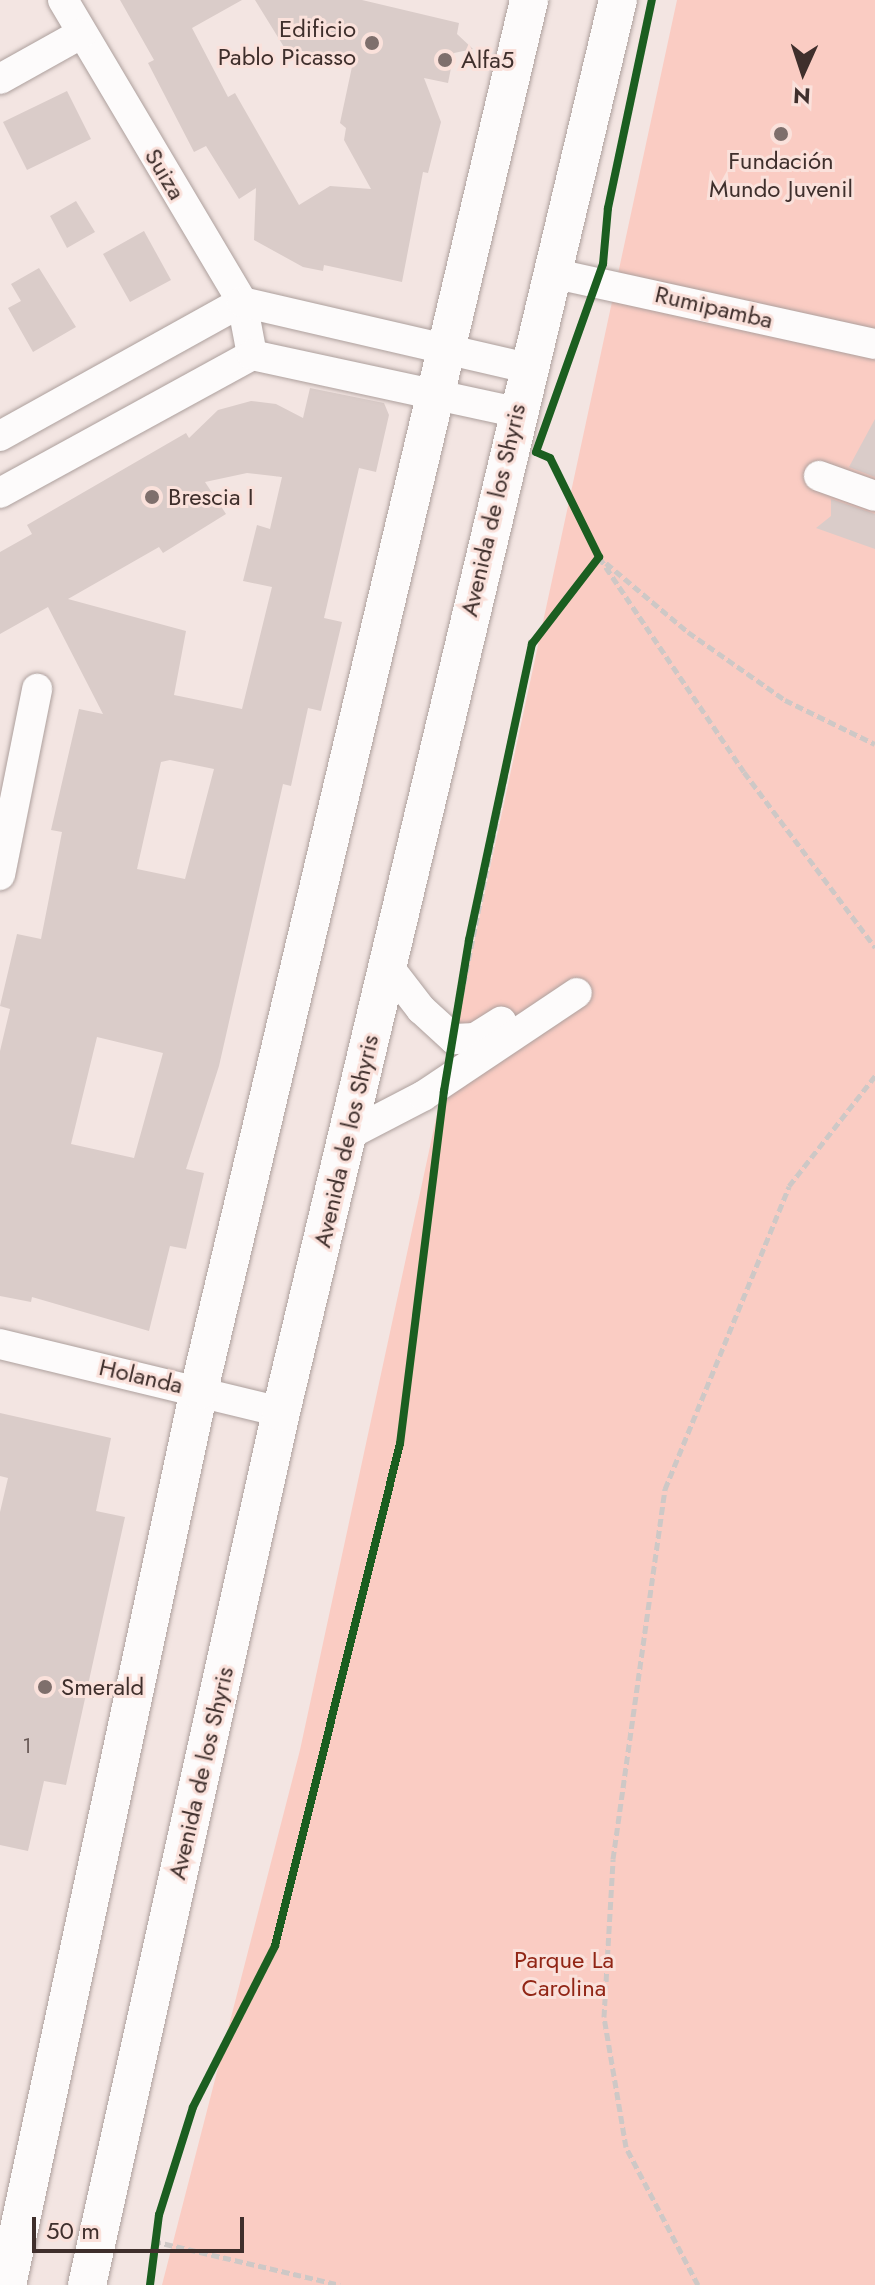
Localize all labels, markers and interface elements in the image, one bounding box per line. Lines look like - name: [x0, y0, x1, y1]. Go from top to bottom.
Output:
- place label: Edificio Pablo Picasso: [218, 15, 356, 71]
- north arrow: [763, 32, 843, 112]
- marker: Edificio Pablo Picasso: [363, 34, 381, 52]
- place label: Alfa5: [461, 46, 514, 74]
- marker: Alfa5: [436, 51, 454, 69]
- text: N: [792, 80, 811, 112]
- marker: Fundación Mundo Juvenil: [772, 125, 790, 143]
- street label: Suiza: [139, 143, 191, 205]
- place label: Fundación Mundo Juvenil: [709, 147, 853, 203]
- street label: Rumipamba: [652, 279, 776, 335]
- street label: Avenida de los Shyris: [455, 401, 531, 619]
- place label: Brescia I: [168, 483, 254, 511]
- marker: Brescia I: [143, 488, 161, 506]
- street label: Avenida de los Shyris: [308, 1032, 384, 1250]
- street label: Holanda: [96, 1352, 186, 1400]
- street label: Avenida de los Shyris: [163, 1664, 239, 1882]
- place label: Smerald: [61, 1673, 144, 1701]
- marker: Smerald: [36, 1678, 54, 1696]
- house number: 1: [23, 1734, 31, 1758]
- park label: Parque La Carolina: [514, 1946, 614, 2002]
- scale bar: [36, 2201, 248, 2251]
- text: 50 m: [46, 2213, 100, 2248]

